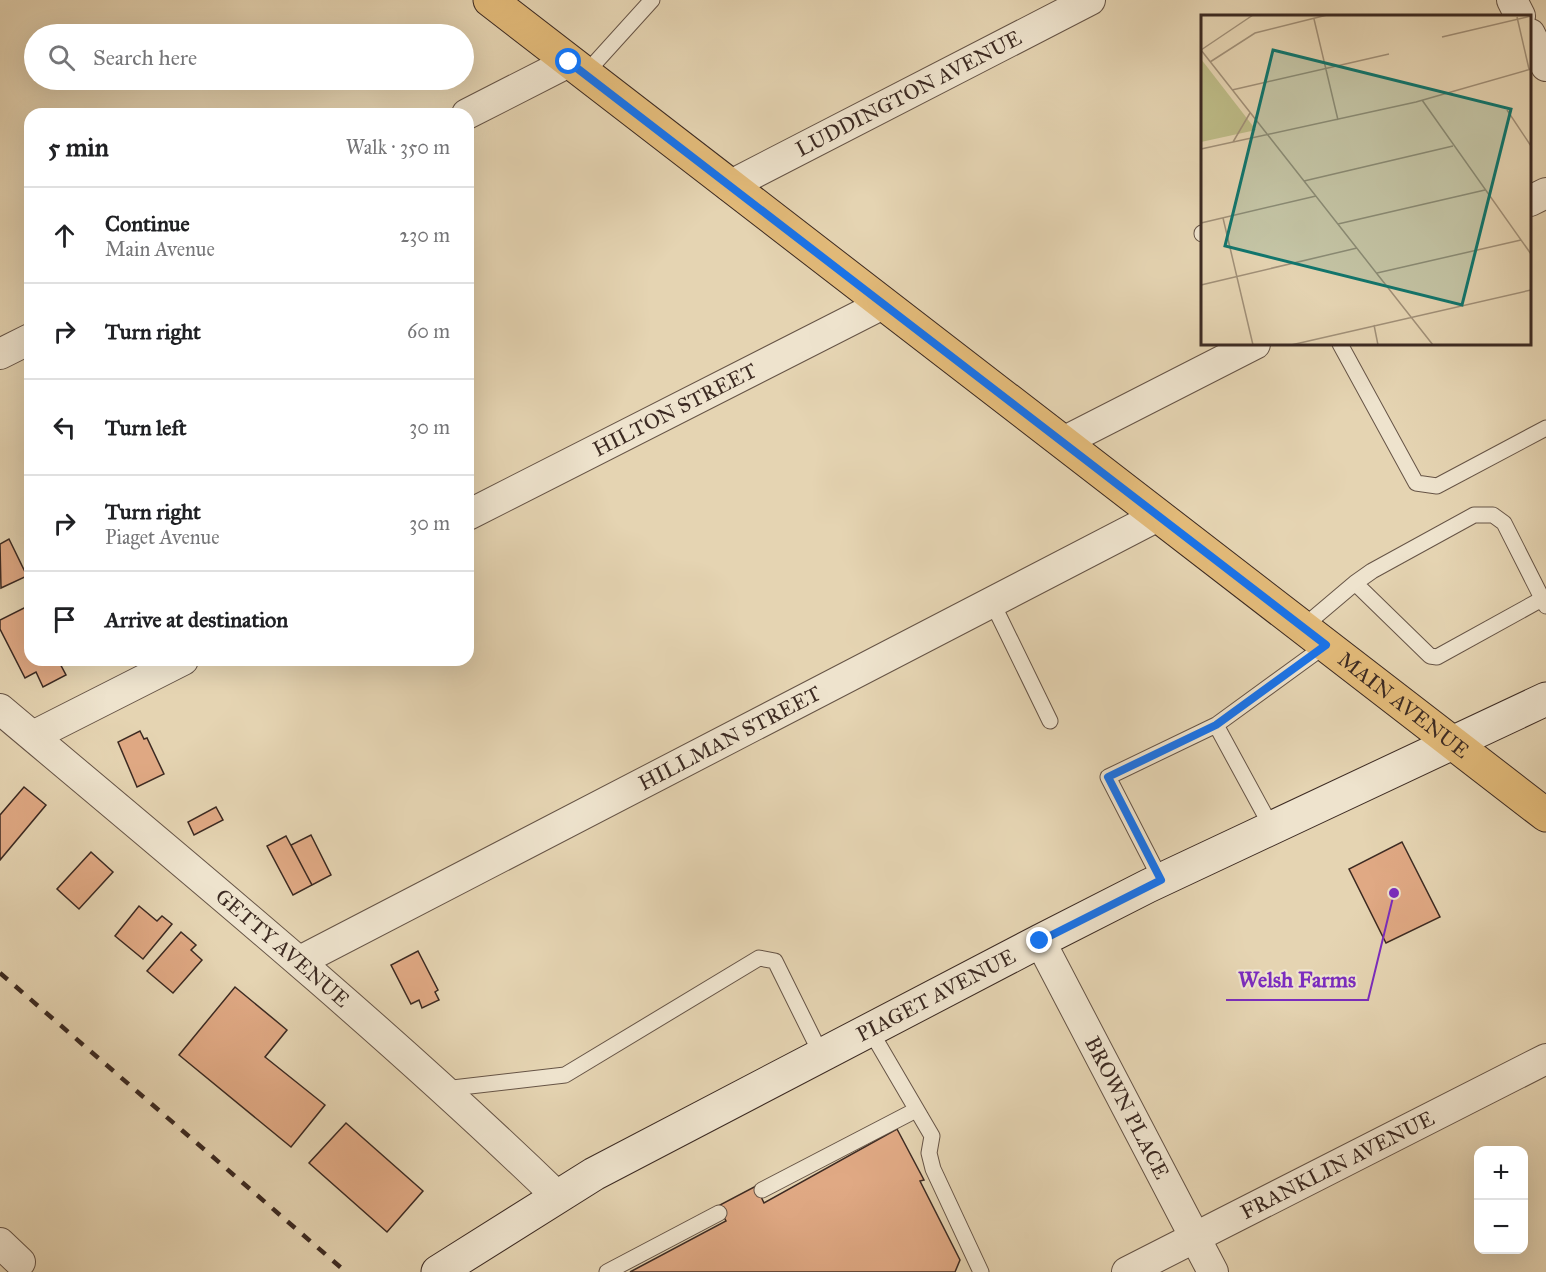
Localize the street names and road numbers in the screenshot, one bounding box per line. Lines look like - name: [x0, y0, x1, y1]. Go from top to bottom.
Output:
- street label: LUDDINGTON AVENUE: [791, 25, 1026, 162]
- street label: HILTON STREET: [589, 357, 761, 462]
- street label: MAIN AVENUE: [1333, 646, 1474, 764]
- street label: HILLMAN STREET: [634, 680, 825, 796]
- street label: GETTY AVENUE: [210, 883, 355, 1013]
- street label: PIAGET AVENUE: [852, 943, 1020, 1048]
- street label: BROWN PLACE: [1079, 1032, 1175, 1183]
- street label: FRANKLIN AVENUE: [1236, 1105, 1439, 1225]

